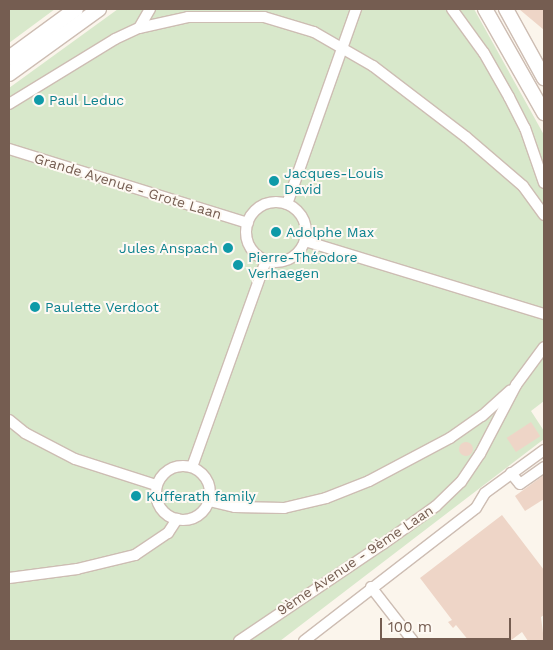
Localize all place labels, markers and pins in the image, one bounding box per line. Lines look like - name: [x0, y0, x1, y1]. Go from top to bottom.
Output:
- place label: Paul Leduc: [49, 92, 125, 108]
- marker: Paul Leduc: [33, 94, 45, 106]
- place label: Jacques-Louis David: [284, 165, 384, 198]
- marker: Jacques-Louis David: [268, 175, 280, 187]
- place label: Adolphe Max: [286, 224, 374, 240]
- marker: Adolphe Max: [270, 226, 282, 238]
- place label: Jules Anspach: [119, 240, 218, 256]
- marker: Jules Anspach: [222, 242, 234, 254]
- place label: Pierre-Théodore Verhaegen: [248, 249, 358, 282]
- marker: Pierre-Théodore Verhaegen: [232, 259, 244, 271]
- place label: Paulette Verdoot: [45, 299, 159, 315]
- marker: Paulette Verdoot: [29, 301, 41, 313]
- place label: Kufferath family: [146, 488, 256, 504]
- marker: Kufferath family: [130, 490, 142, 502]

